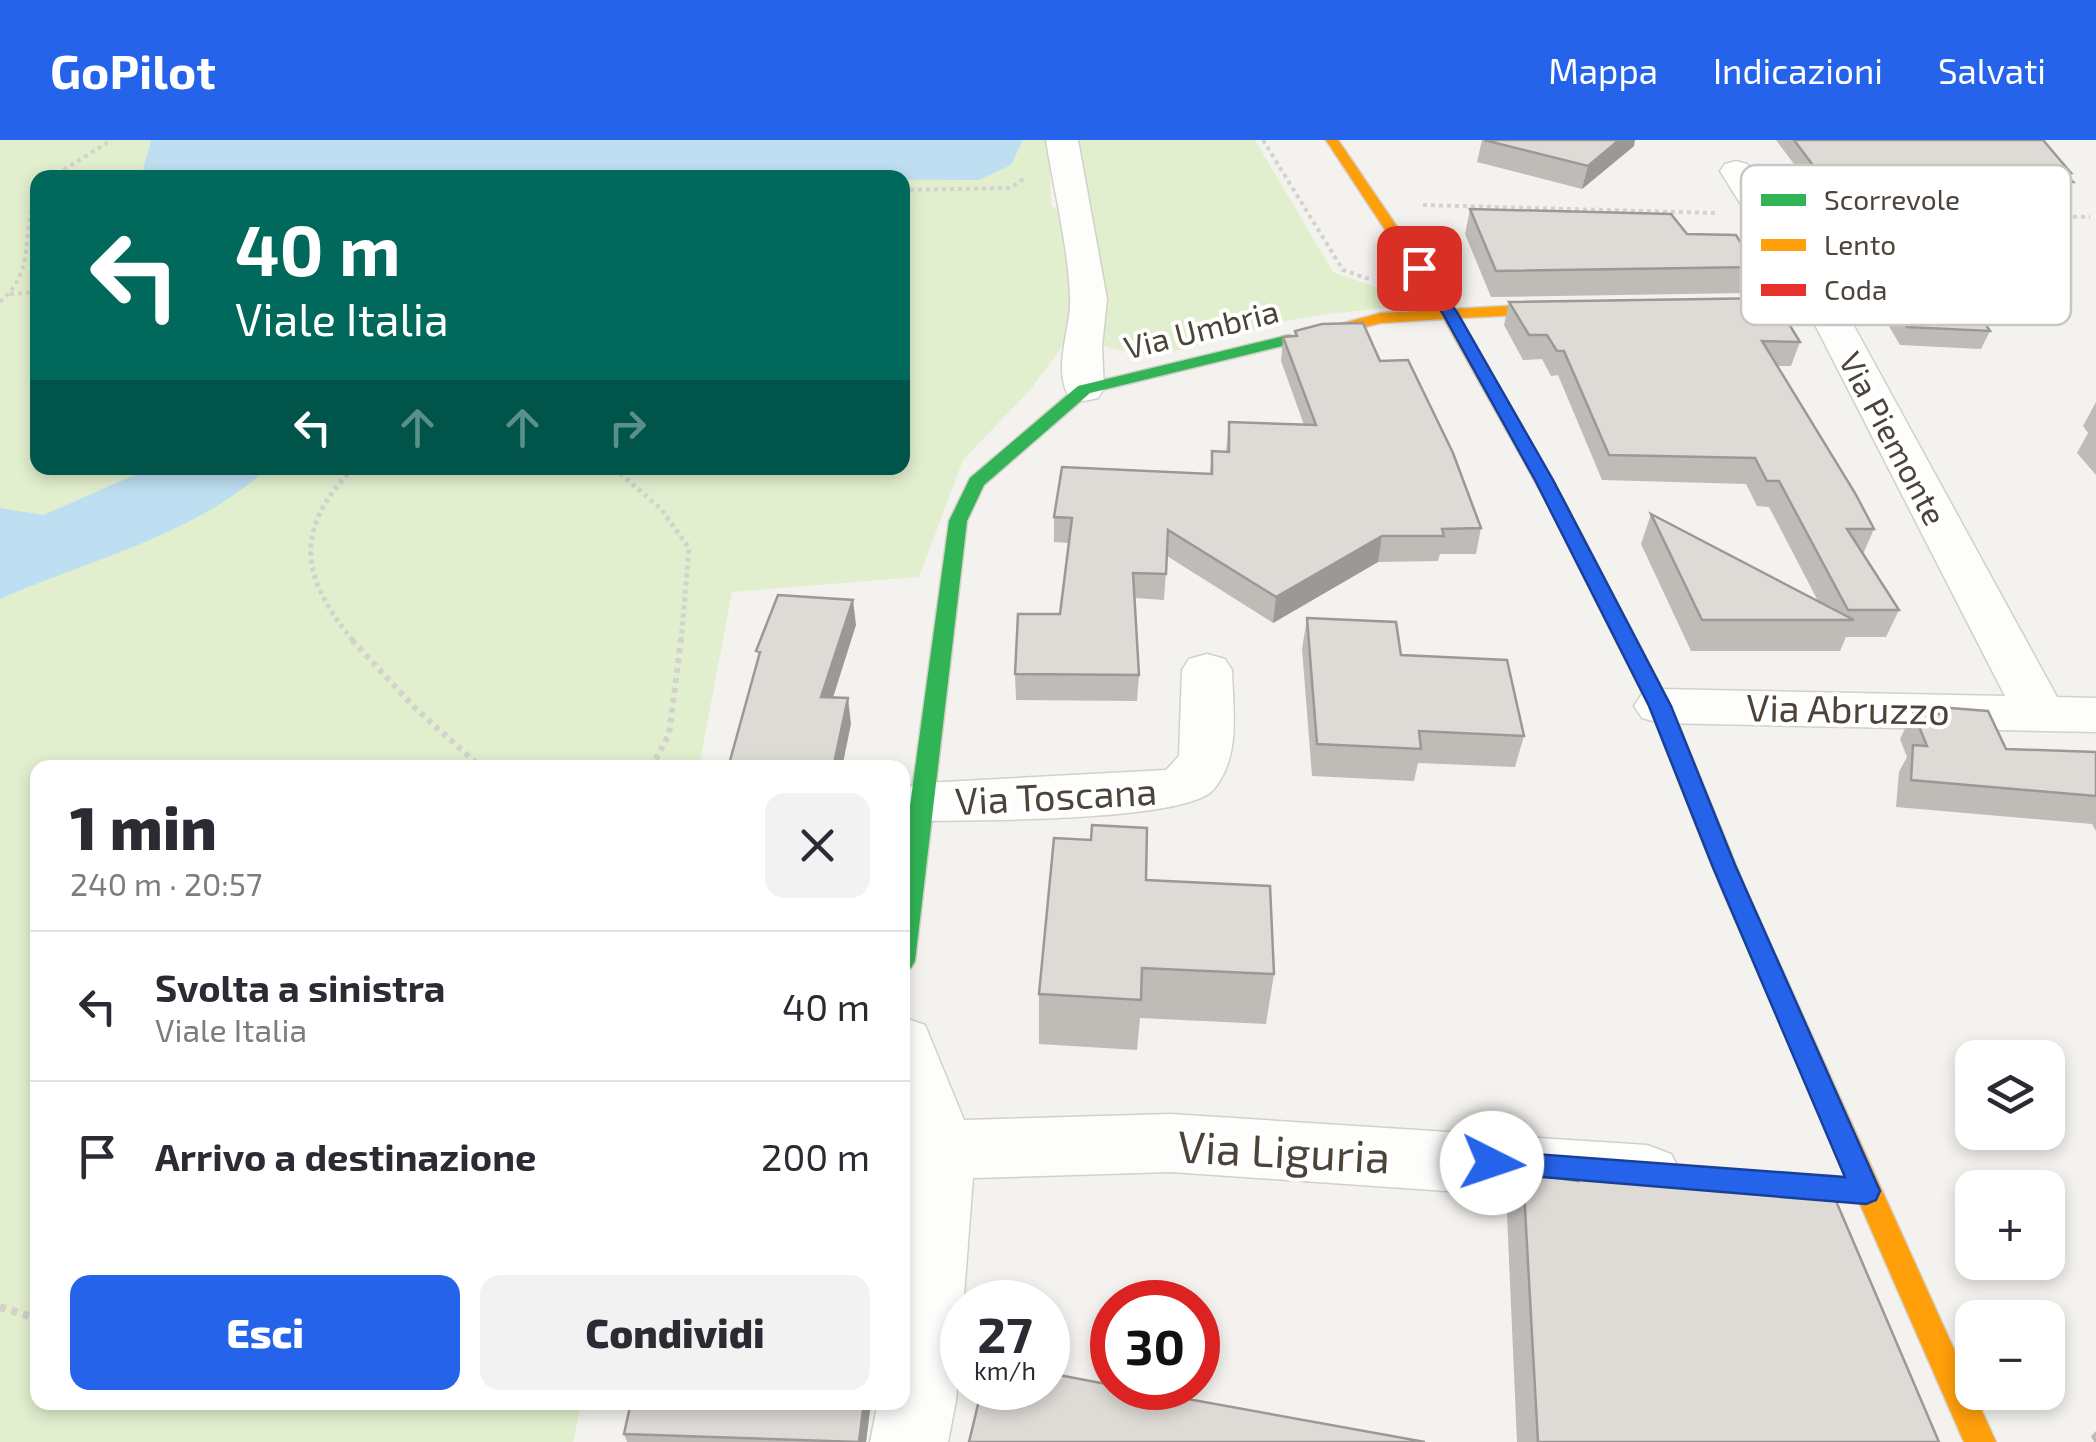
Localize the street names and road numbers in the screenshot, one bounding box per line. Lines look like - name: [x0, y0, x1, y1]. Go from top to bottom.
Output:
- street label: Via Umbria: [1120, 290, 1282, 366]
- street label: Via Piemonte: [1833, 345, 1955, 531]
- street label: Via Abruzzo: [1746, 683, 1950, 733]
- street label: Via Toscana: [954, 767, 1158, 823]
- street label: Via Liguria: [1177, 1117, 1391, 1183]

